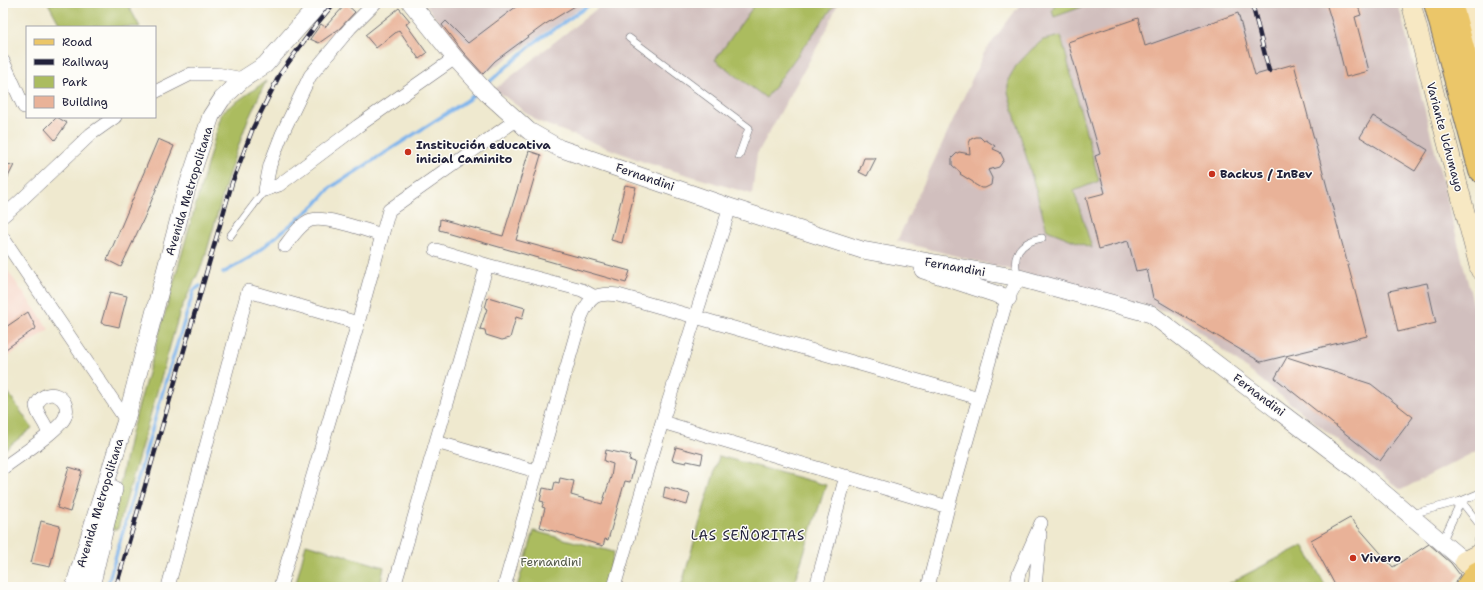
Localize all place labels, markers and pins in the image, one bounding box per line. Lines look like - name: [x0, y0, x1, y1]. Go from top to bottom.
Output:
- place label: Institución educativa inicial Caminito: [416, 137, 552, 167]
- marker: Institución educativa inicial Caminito: [403, 147, 413, 157]
- place label: Backus / InBev: [1220, 166, 1312, 182]
- marker: Backus / InBev: [1207, 169, 1217, 179]
- place label: Vivero: [1361, 550, 1401, 566]
- marker: Vivero: [1348, 553, 1358, 563]

